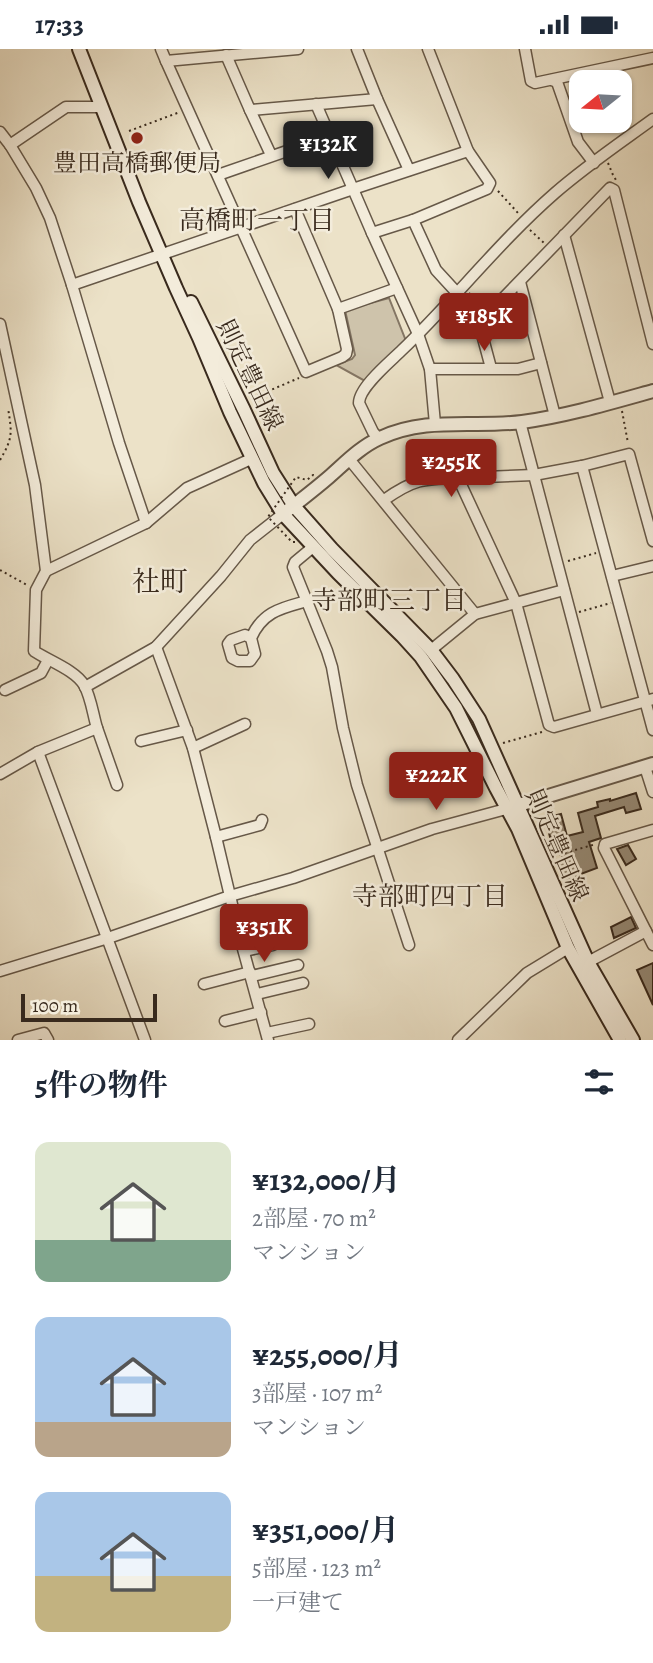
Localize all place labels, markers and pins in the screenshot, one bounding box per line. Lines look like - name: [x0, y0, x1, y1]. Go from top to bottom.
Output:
- pin: ¥132K: [279, 121, 377, 181]
- marker: 豊田高橋郵便局: [129, 130, 145, 146]
- place label: 豊田高橋郵便局: [53, 147, 221, 179]
- pin: ¥185K: [435, 293, 533, 353]
- pin: ¥255K: [402, 440, 500, 499]
- pin: ¥222K: [387, 753, 485, 812]
- pin: ¥351K: [215, 905, 313, 964]

